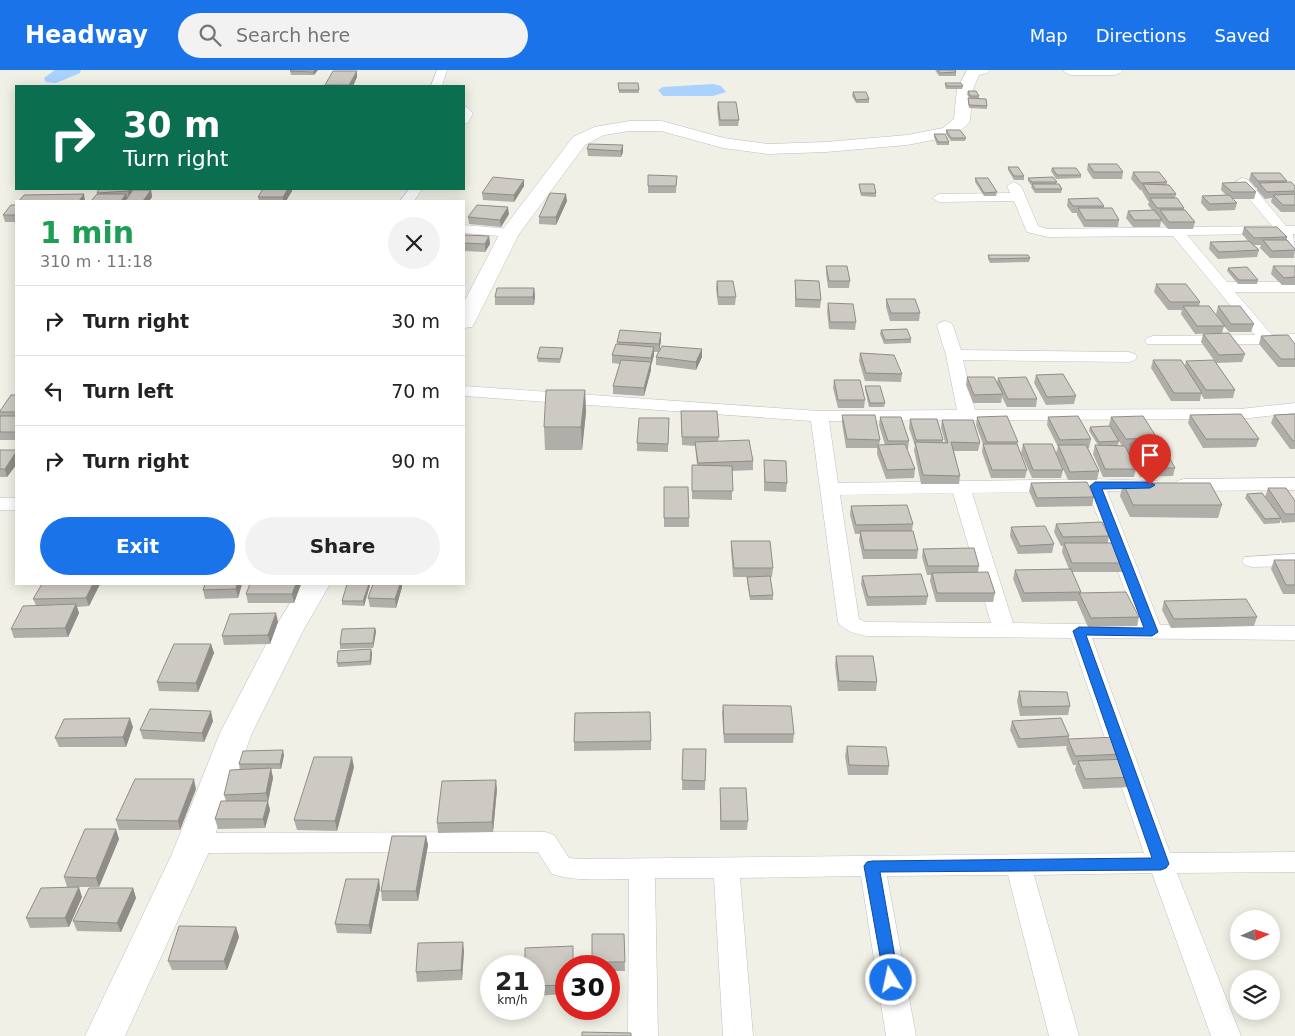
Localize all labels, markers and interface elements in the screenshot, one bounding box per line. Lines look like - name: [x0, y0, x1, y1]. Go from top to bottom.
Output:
- search box: [178, 13, 528, 58]
- text: Headway: [25, 21, 148, 49]
- icon: search: [196, 21, 224, 49]
- text: Search here: [236, 24, 350, 46]
- text: Map: [1030, 25, 1068, 46]
- text: Directions: [1096, 25, 1186, 46]
- text: Saved: [1214, 25, 1270, 46]
- icon: right: [40, 105, 105, 170]
- text: 30 m: [123, 105, 220, 145]
- text: Turn right: [123, 146, 228, 171]
- text: 1 min: [40, 215, 134, 250]
- button: close: [388, 217, 440, 269]
- text: 310 m · 11:18: [40, 252, 153, 271]
- icon: right: [40, 307, 68, 335]
- text: Turn right: [83, 310, 189, 332]
- text: 30 m: [391, 310, 440, 332]
- icon: left: [40, 377, 68, 405]
- text: Turn left: [83, 380, 174, 402]
- text: 70 m: [391, 380, 440, 402]
- pin: [1129, 434, 1171, 485]
- icon: arrive: [1136, 441, 1164, 469]
- icon: right: [40, 447, 68, 475]
- text: Turn right: [83, 450, 189, 472]
- text: 90 m: [391, 450, 440, 472]
- button: Exit: [40, 517, 235, 575]
- button: Share: [245, 517, 440, 575]
- north arrow: [1230, 910, 1280, 960]
- map controls: [1230, 910, 1280, 1020]
- position arrow: [864, 953, 916, 1005]
- speed limit sign: 30: [555, 955, 620, 1020]
- text: 21: [495, 967, 530, 996]
- button: layers: [1230, 970, 1280, 1020]
- text: km/h: [497, 993, 528, 1007]

